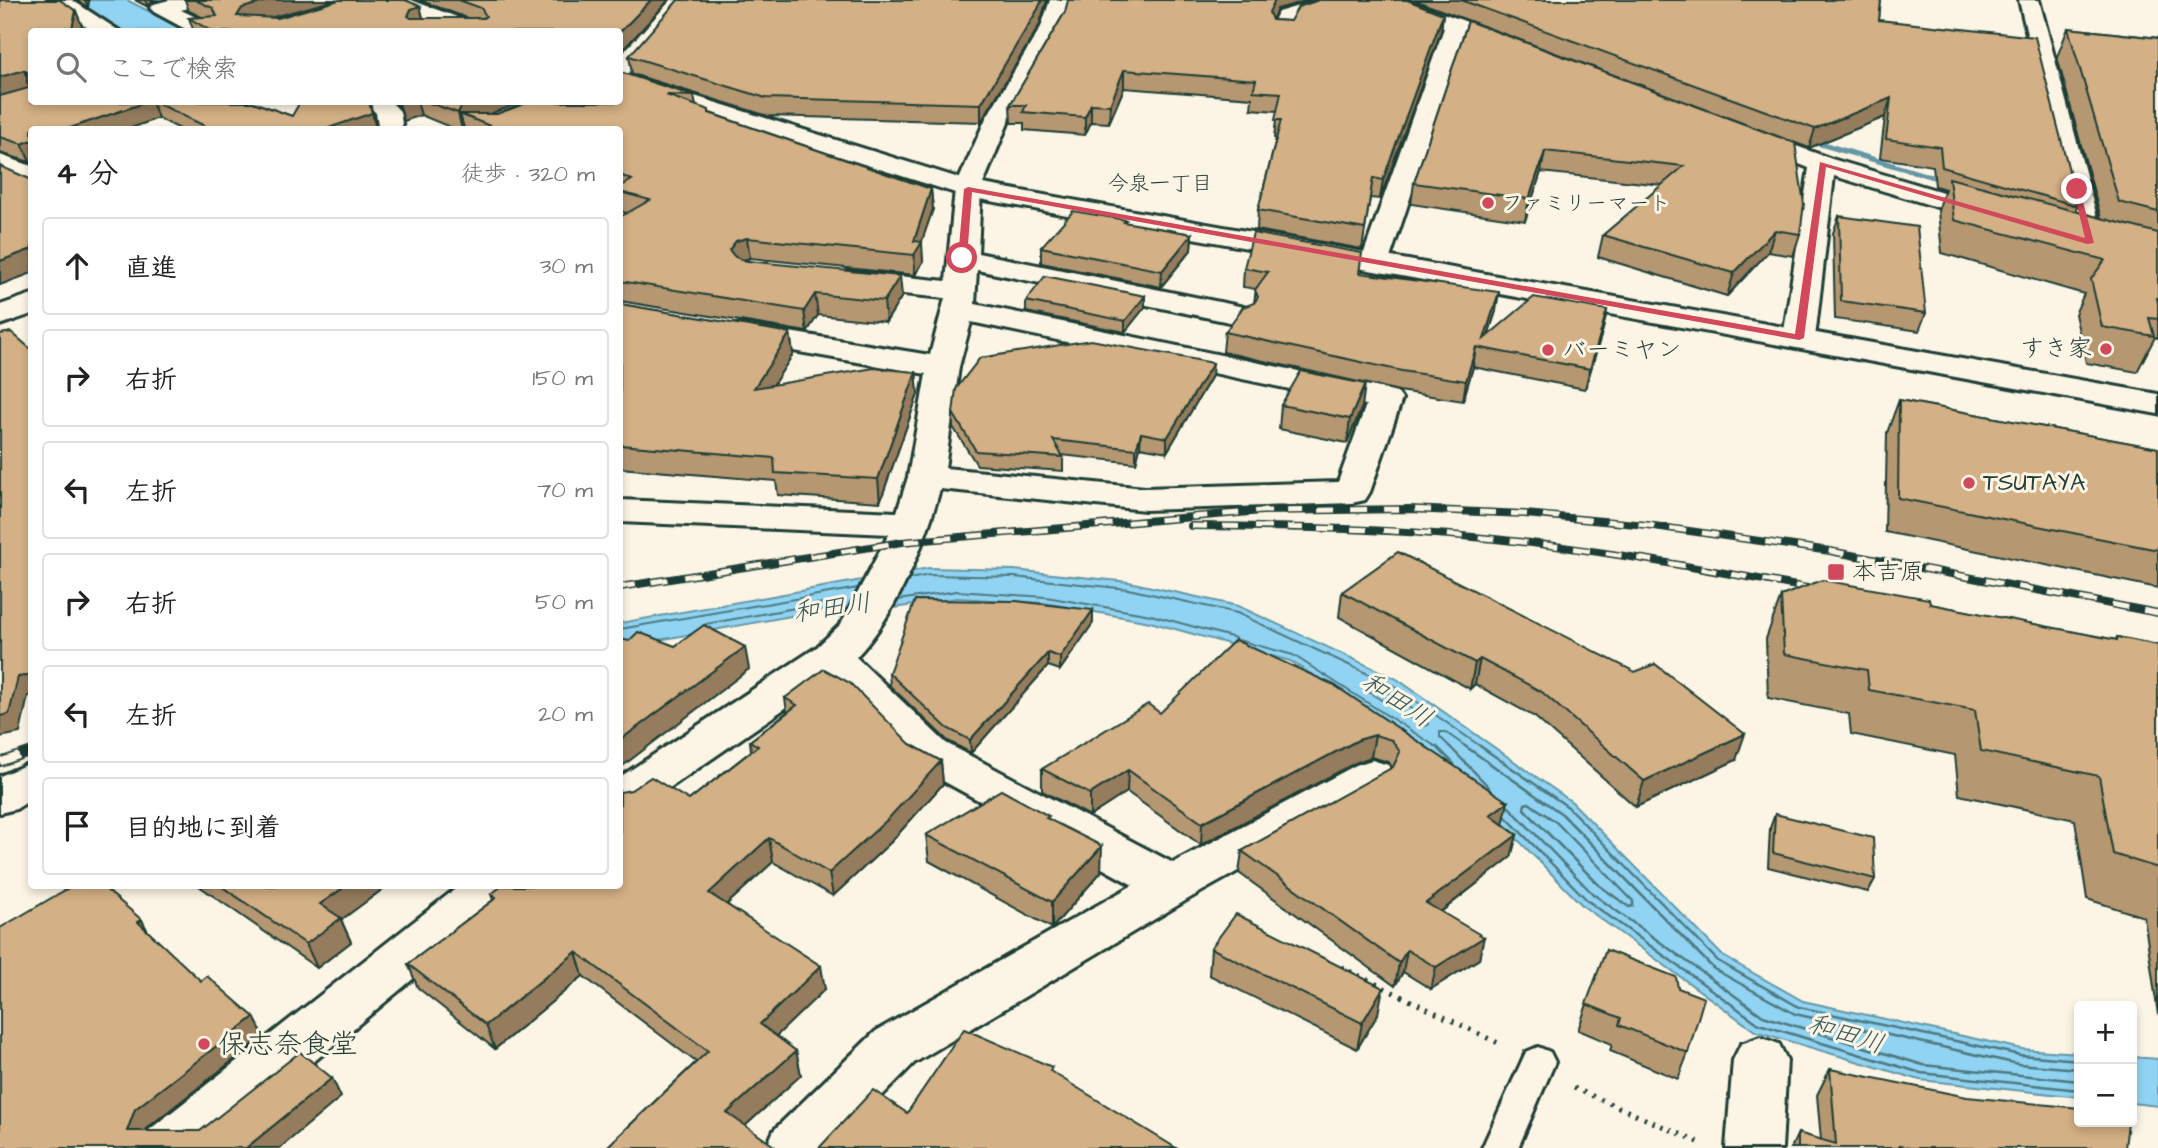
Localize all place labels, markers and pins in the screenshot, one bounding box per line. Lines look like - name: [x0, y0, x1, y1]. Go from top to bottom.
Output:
- place label: ファミリーマート: [1502, 189, 1670, 218]
- marker: ファミリーマート: [1480, 195, 1496, 211]
- place label: すき家: [2020, 332, 2092, 366]
- place label: バーミヤン: [1562, 333, 1682, 367]
- marker: すき家: [2098, 341, 2114, 357]
- marker: バーミヤン: [1540, 342, 1556, 358]
- place label: TSUTAYA: [1983, 466, 2085, 500]
- marker: TSUTAYA: [1961, 475, 1977, 491]
- place label: 本吉原: [1852, 555, 1924, 589]
- marker: 本吉原: [1826, 562, 1846, 582]
- place label: 保志奈食堂: [218, 1025, 358, 1064]
- marker: 保志奈食堂: [196, 1036, 212, 1052]

